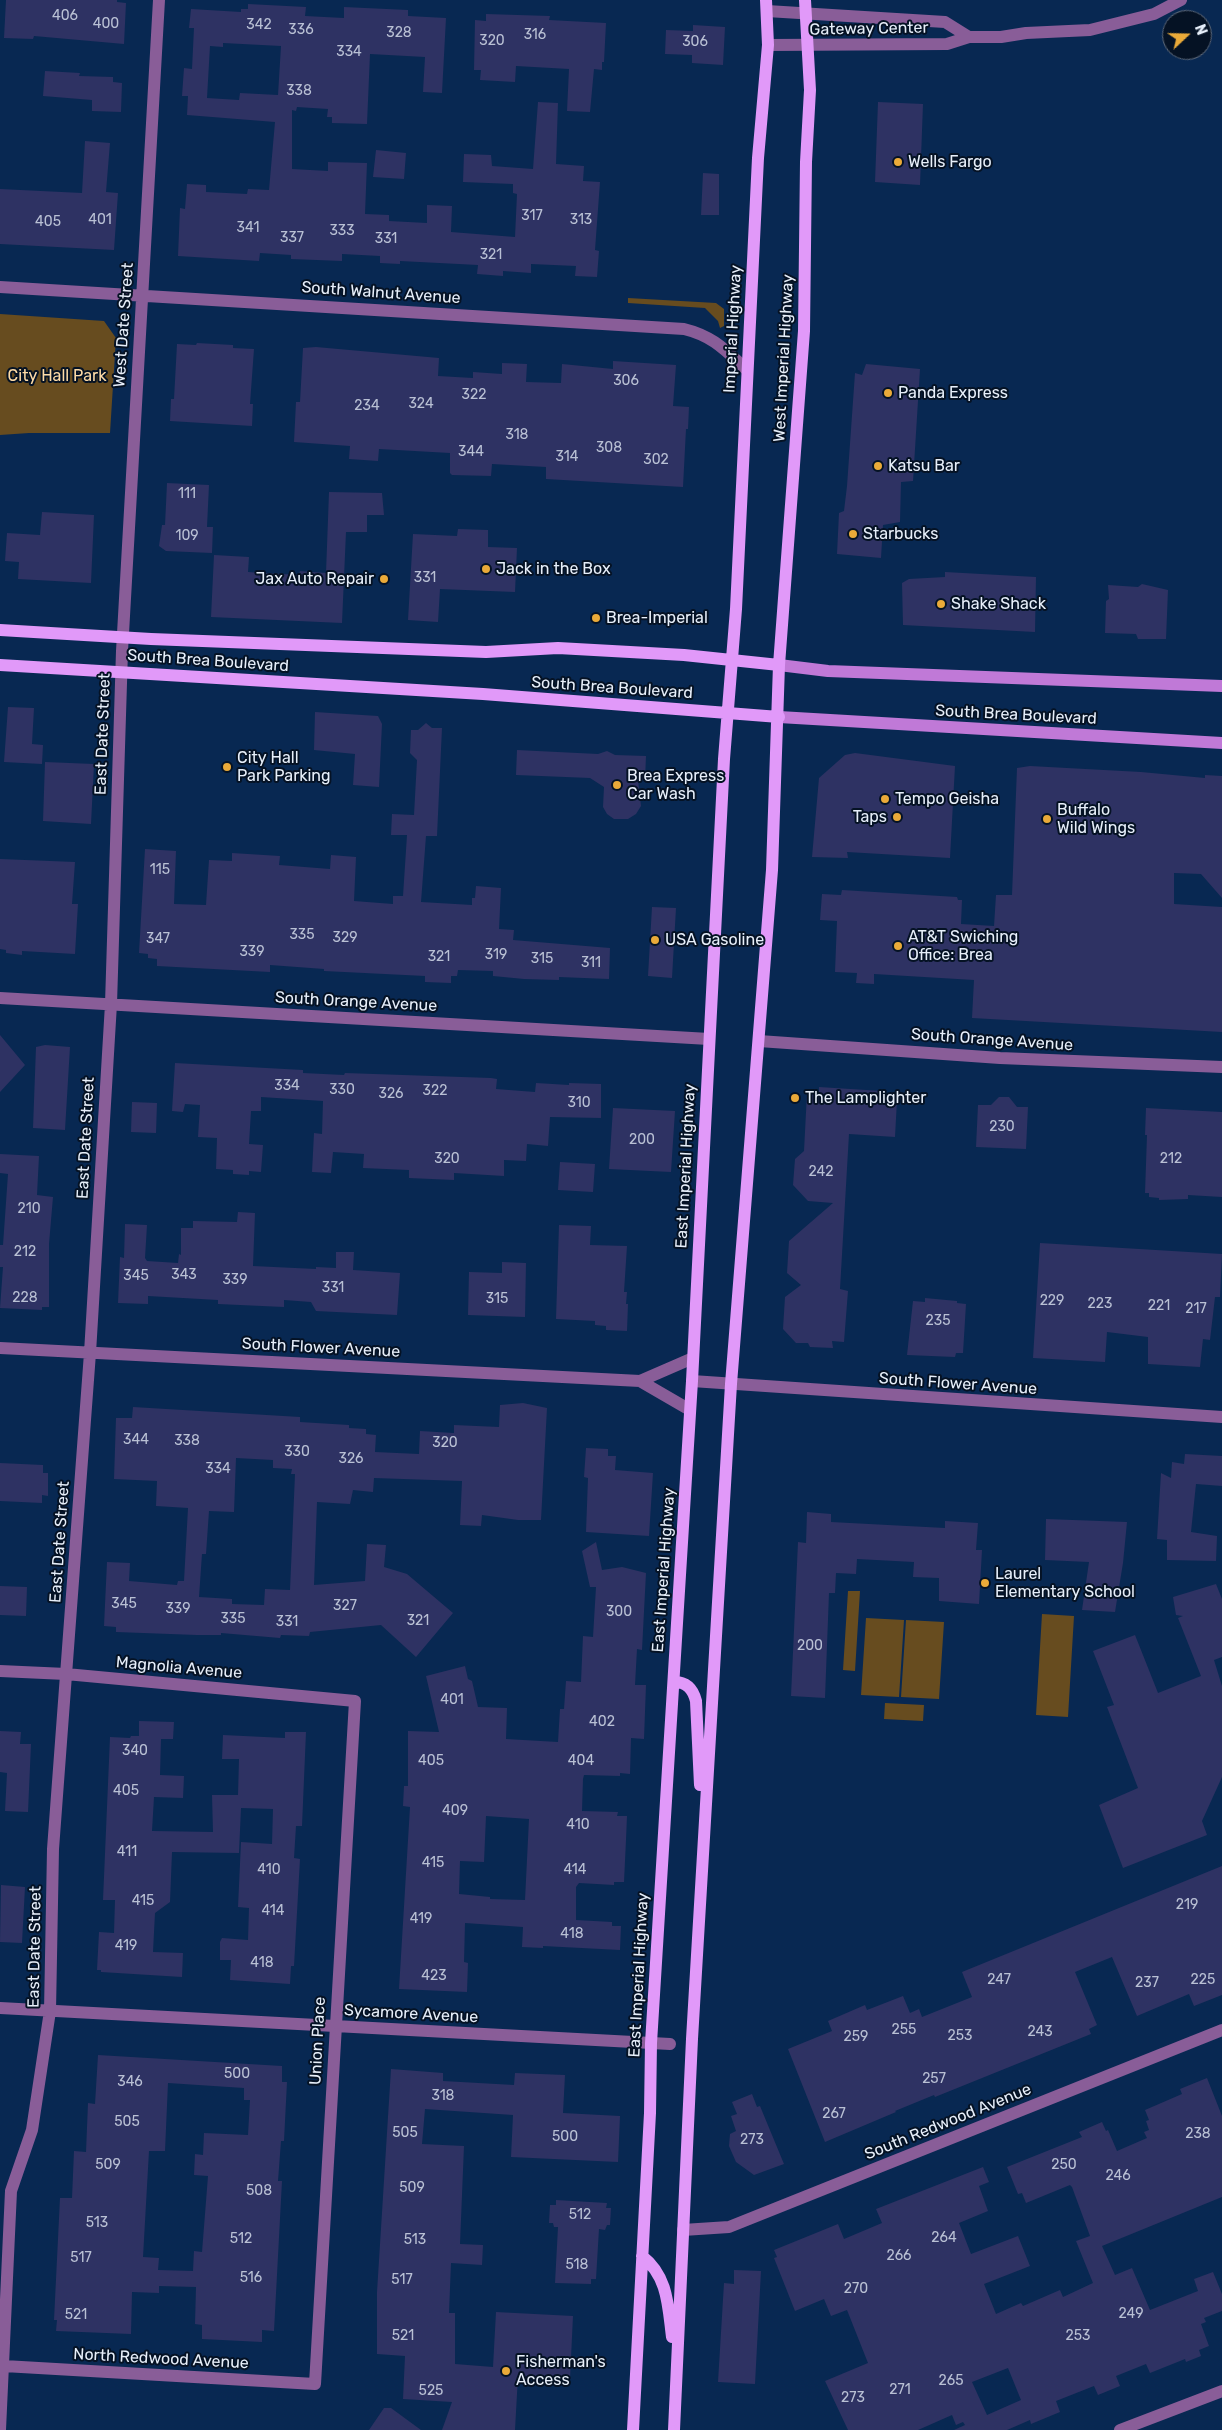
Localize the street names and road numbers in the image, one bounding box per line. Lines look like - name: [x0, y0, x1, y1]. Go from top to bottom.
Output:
- street label: Gateway Center: [809, 18, 929, 40]
- street label: West Date Street: [110, 262, 138, 388]
- street label: Imperial Highway: [720, 264, 746, 394]
- street label: West Imperial Highway: [770, 274, 798, 442]
- street label: South Walnut Avenue: [301, 278, 461, 308]
- street label: South Brea Boulevard: [127, 646, 289, 676]
- street label: East Date Street: [91, 673, 115, 795]
- street label: South Brea Boulevard: [531, 673, 693, 703]
- street label: South Brea Boulevard: [935, 701, 1097, 729]
- street label: South Orange Avenue: [274, 988, 438, 1016]
- street label: South Orange Avenue: [910, 1025, 1074, 1055]
- street label: East Date Street: [73, 1077, 99, 1199]
- street label: East Imperial Highway: [672, 1083, 700, 1249]
- street label: South Flower Avenue: [241, 1334, 401, 1362]
- street label: South Flower Avenue: [878, 1369, 1038, 1399]
- street label: East Date Street: [46, 1480, 74, 1604]
- street label: East Imperial Highway: [649, 1487, 679, 1653]
- street label: Magnolia Avenue: [115, 1653, 243, 1683]
- street label: East Date Street: [24, 1886, 46, 2008]
- street label: East Imperial Highway: [625, 1892, 653, 2058]
- street label: Union Place: [306, 1996, 330, 2086]
- street label: Sycamore Avenue: [343, 2001, 479, 2027]
- street label: South Redwood Avenue: [862, 2080, 1034, 2164]
- street label: North Redwood Avenue: [73, 2345, 249, 2373]

